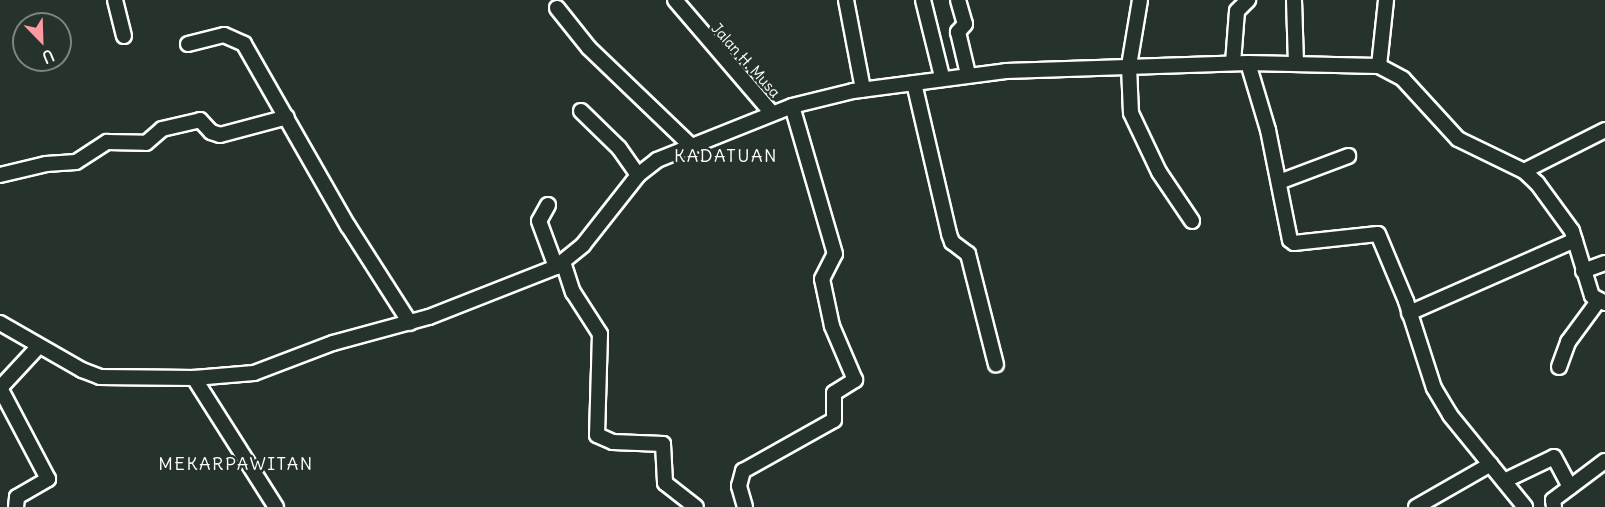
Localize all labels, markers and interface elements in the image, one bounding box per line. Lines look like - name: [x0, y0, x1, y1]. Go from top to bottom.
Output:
- north arrow: [12, 12, 72, 72]
- street label: Jalan H. Musa: [708, 19, 784, 101]
- text: U: [39, 45, 57, 68]
- district label: KADATUAN: [674, 145, 778, 167]
- district label: MEKARPAWITAN: [158, 453, 314, 475]

